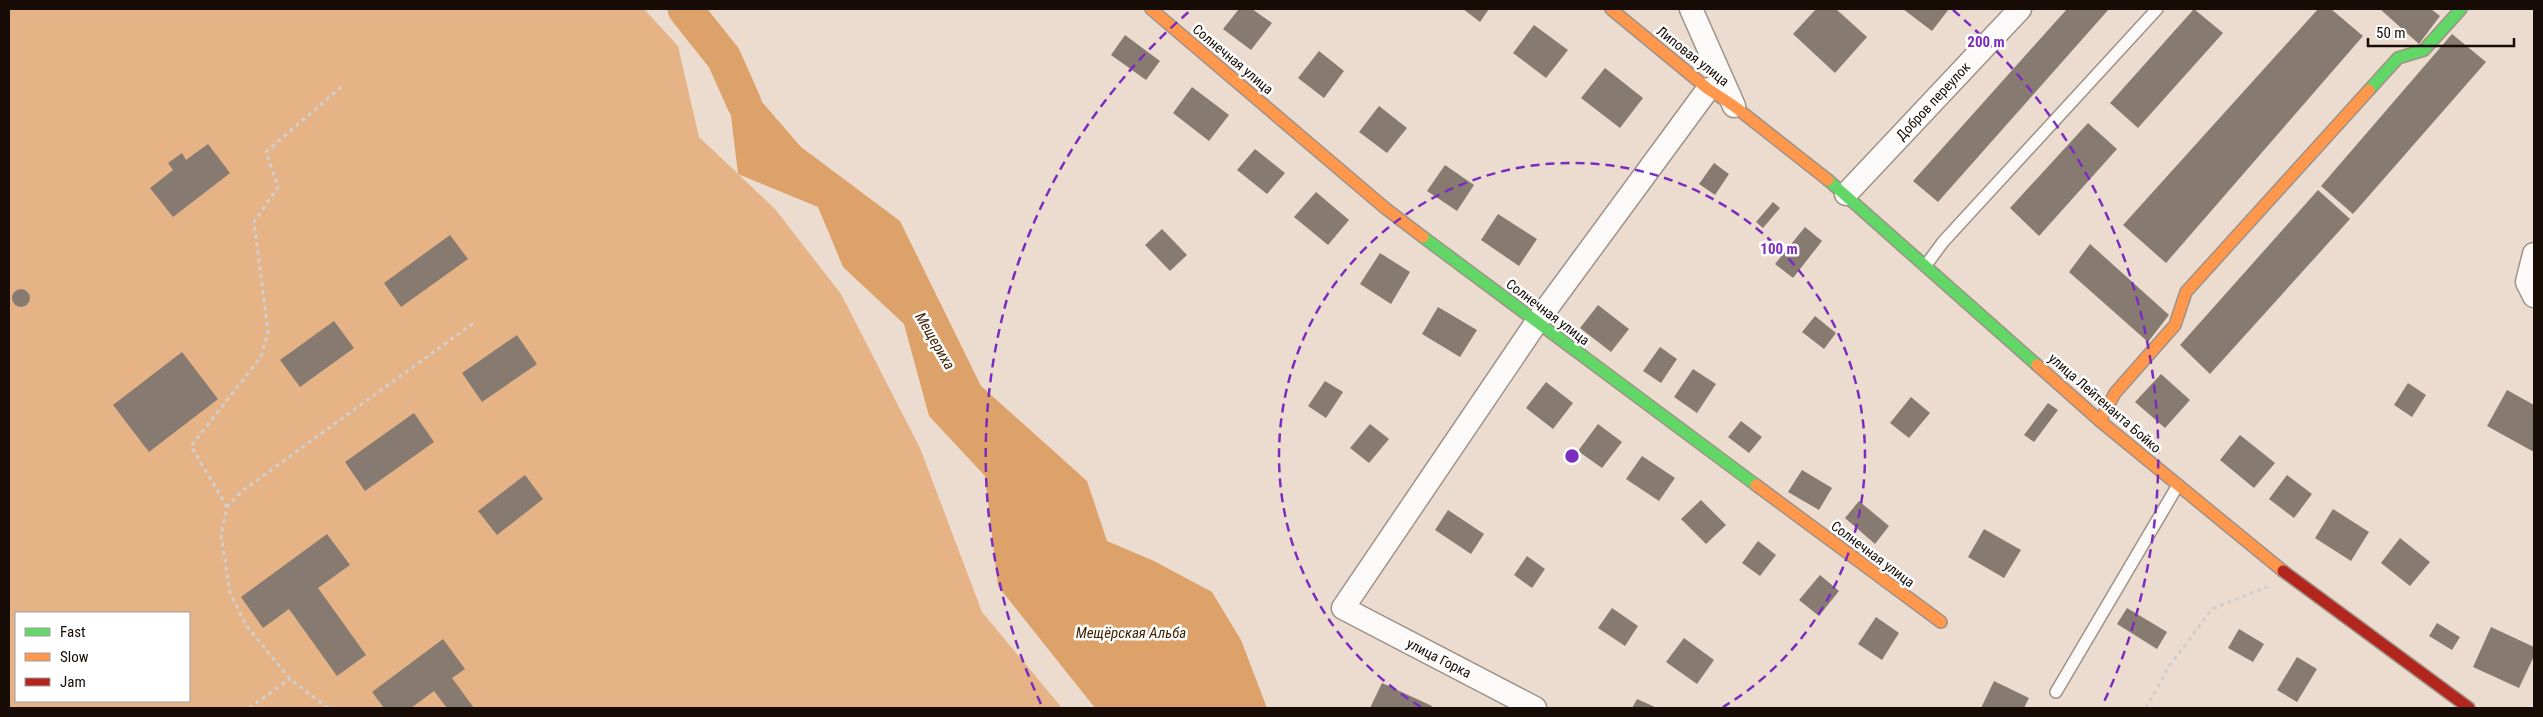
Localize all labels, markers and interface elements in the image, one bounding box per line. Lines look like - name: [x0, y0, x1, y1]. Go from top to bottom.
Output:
- scale bar: [2368, 15, 2514, 47]
- street label: Солнечная улица: [1190, 21, 1276, 97]
- street label: Липовая улица: [1654, 23, 1732, 89]
- text: 50 m: [2376, 24, 2406, 42]
- text: 200 m: [1967, 33, 2005, 51]
- street label: Добров переулок: [1893, 59, 1973, 143]
- text: 100 m: [1760, 240, 1798, 258]
- street label: Солнечная улица: [1503, 275, 1593, 349]
- water label: Мещериха: [911, 309, 959, 373]
- street label: улица Лейтенанта Бойко: [2046, 350, 2164, 456]
- centre of rings: [1563, 447, 1581, 465]
- street label: Солнечная улица: [1828, 517, 1918, 591]
- legend: [15, 612, 190, 702]
- text: Fast: [60, 623, 85, 641]
- water label: Мещёрская Альба: [1076, 624, 1186, 642]
- street label: улица Горка: [1404, 635, 1474, 681]
- text: Slow: [60, 648, 89, 666]
- text: Jam: [60, 673, 86, 691]

